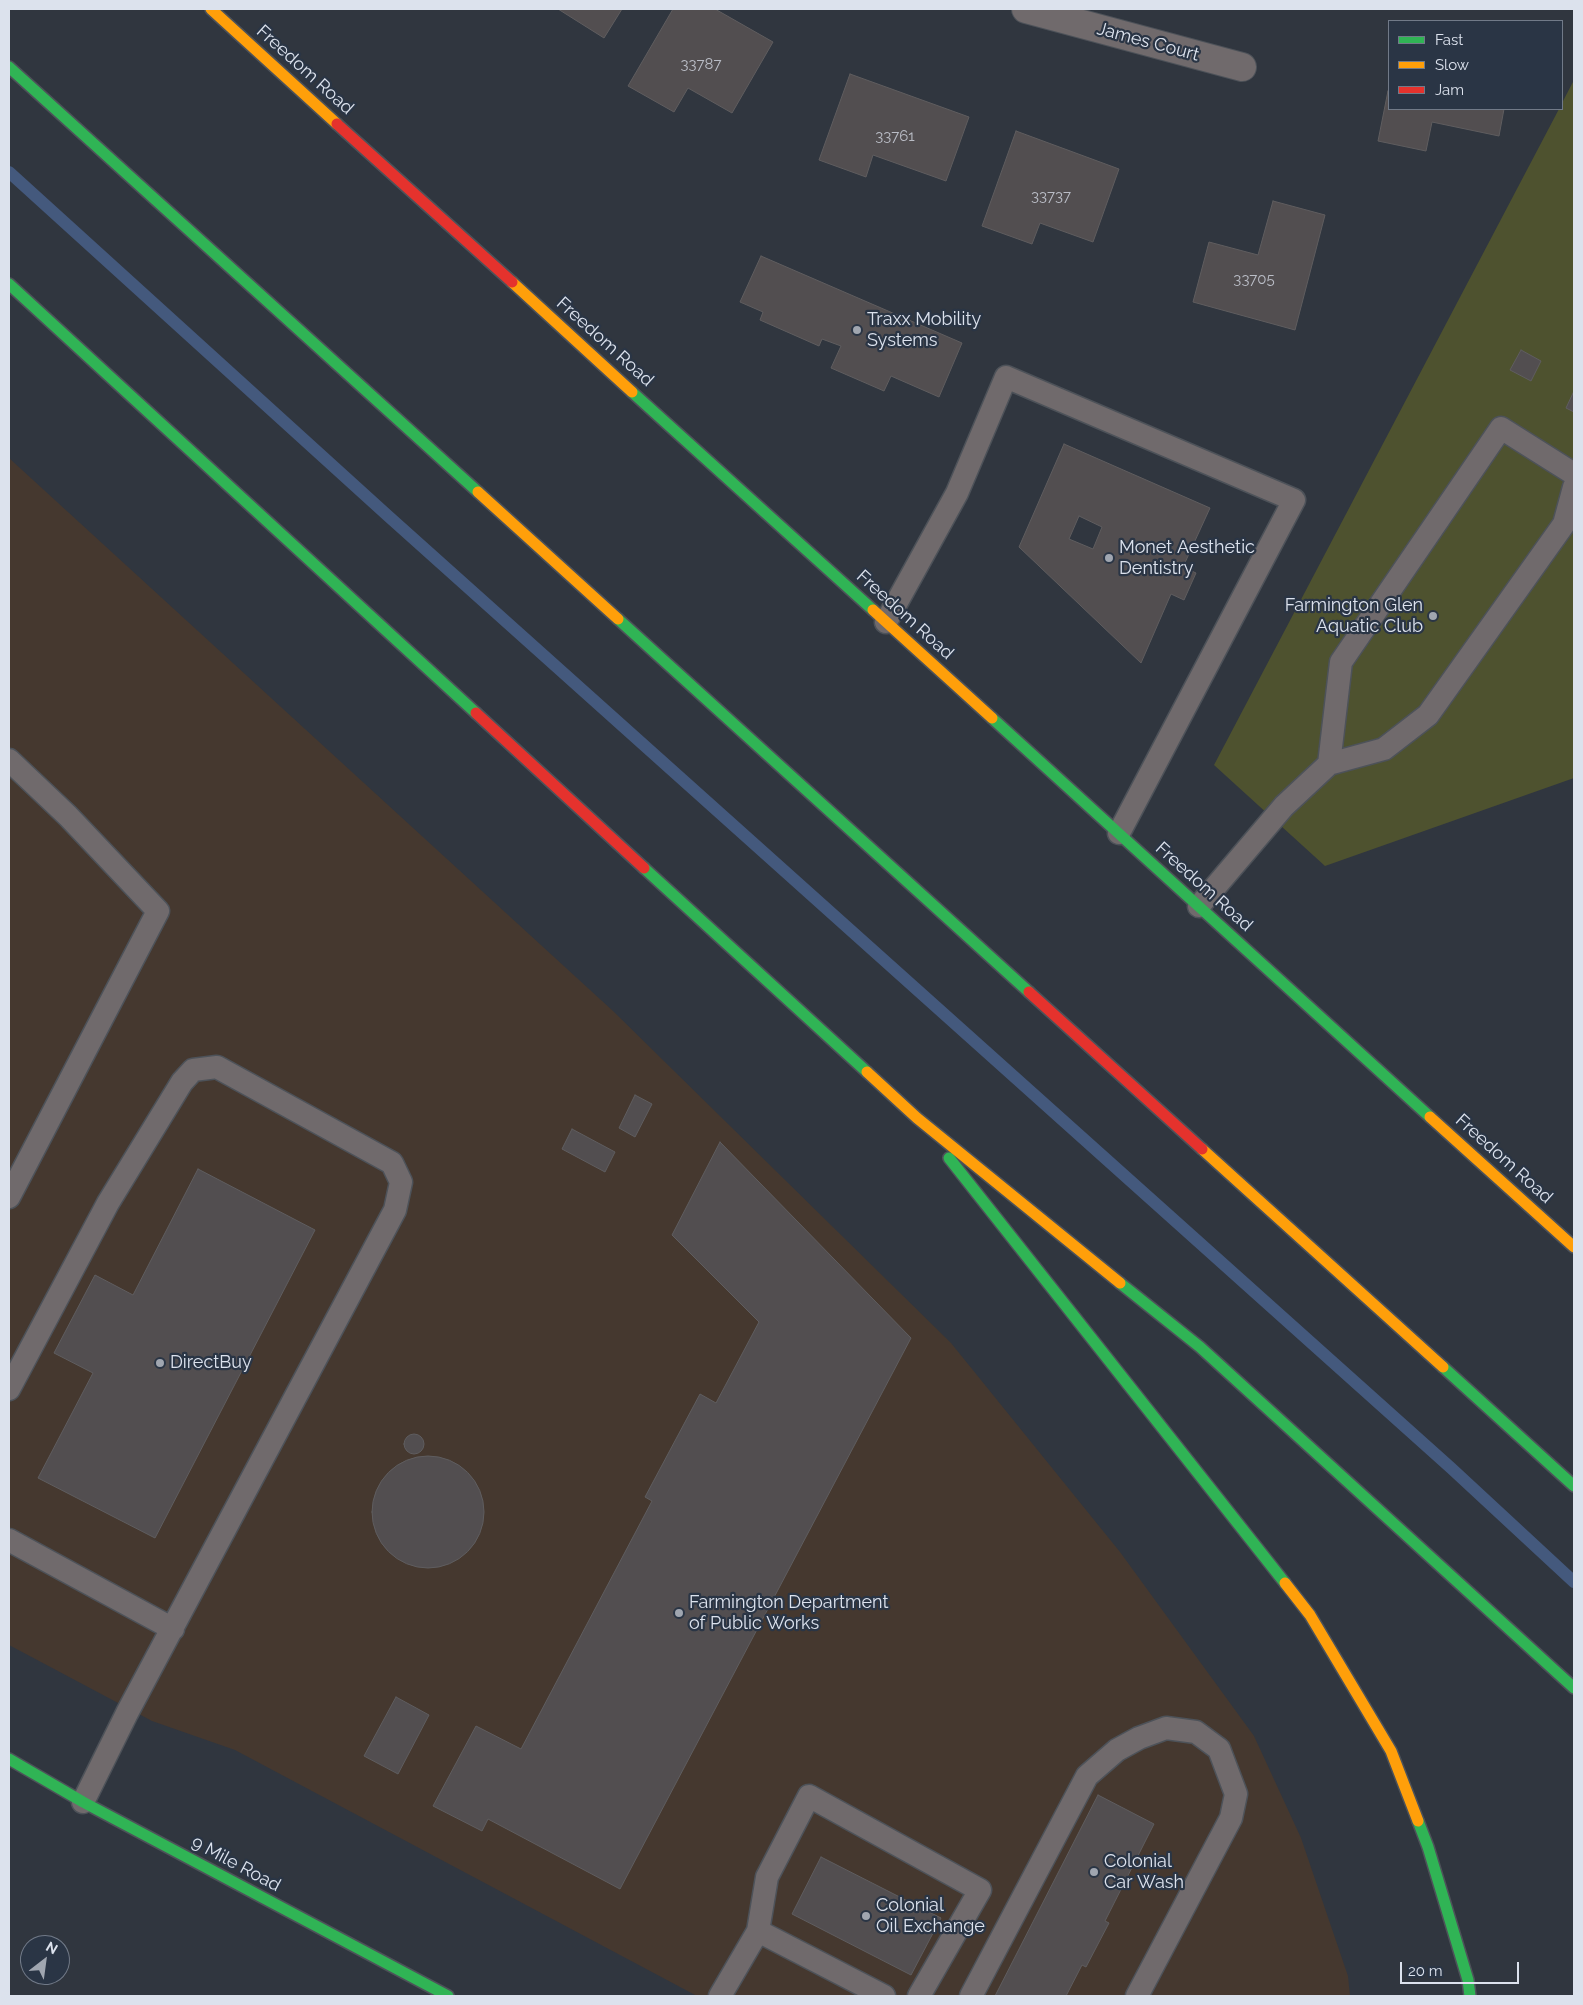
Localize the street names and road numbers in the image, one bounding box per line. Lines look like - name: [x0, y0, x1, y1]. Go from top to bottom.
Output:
- street label: James Court: [1095, 18, 1201, 66]
- street label: Freedom Road: [252, 21, 358, 119]
- street label: Freedom Road: [552, 293, 658, 391]
- street label: Freedom Road: [852, 566, 958, 664]
- street label: Freedom Road: [1151, 838, 1257, 936]
- street label: Freedom Road: [1451, 1110, 1557, 1208]
- street label: 9 Mile Road: [188, 1831, 284, 1897]

